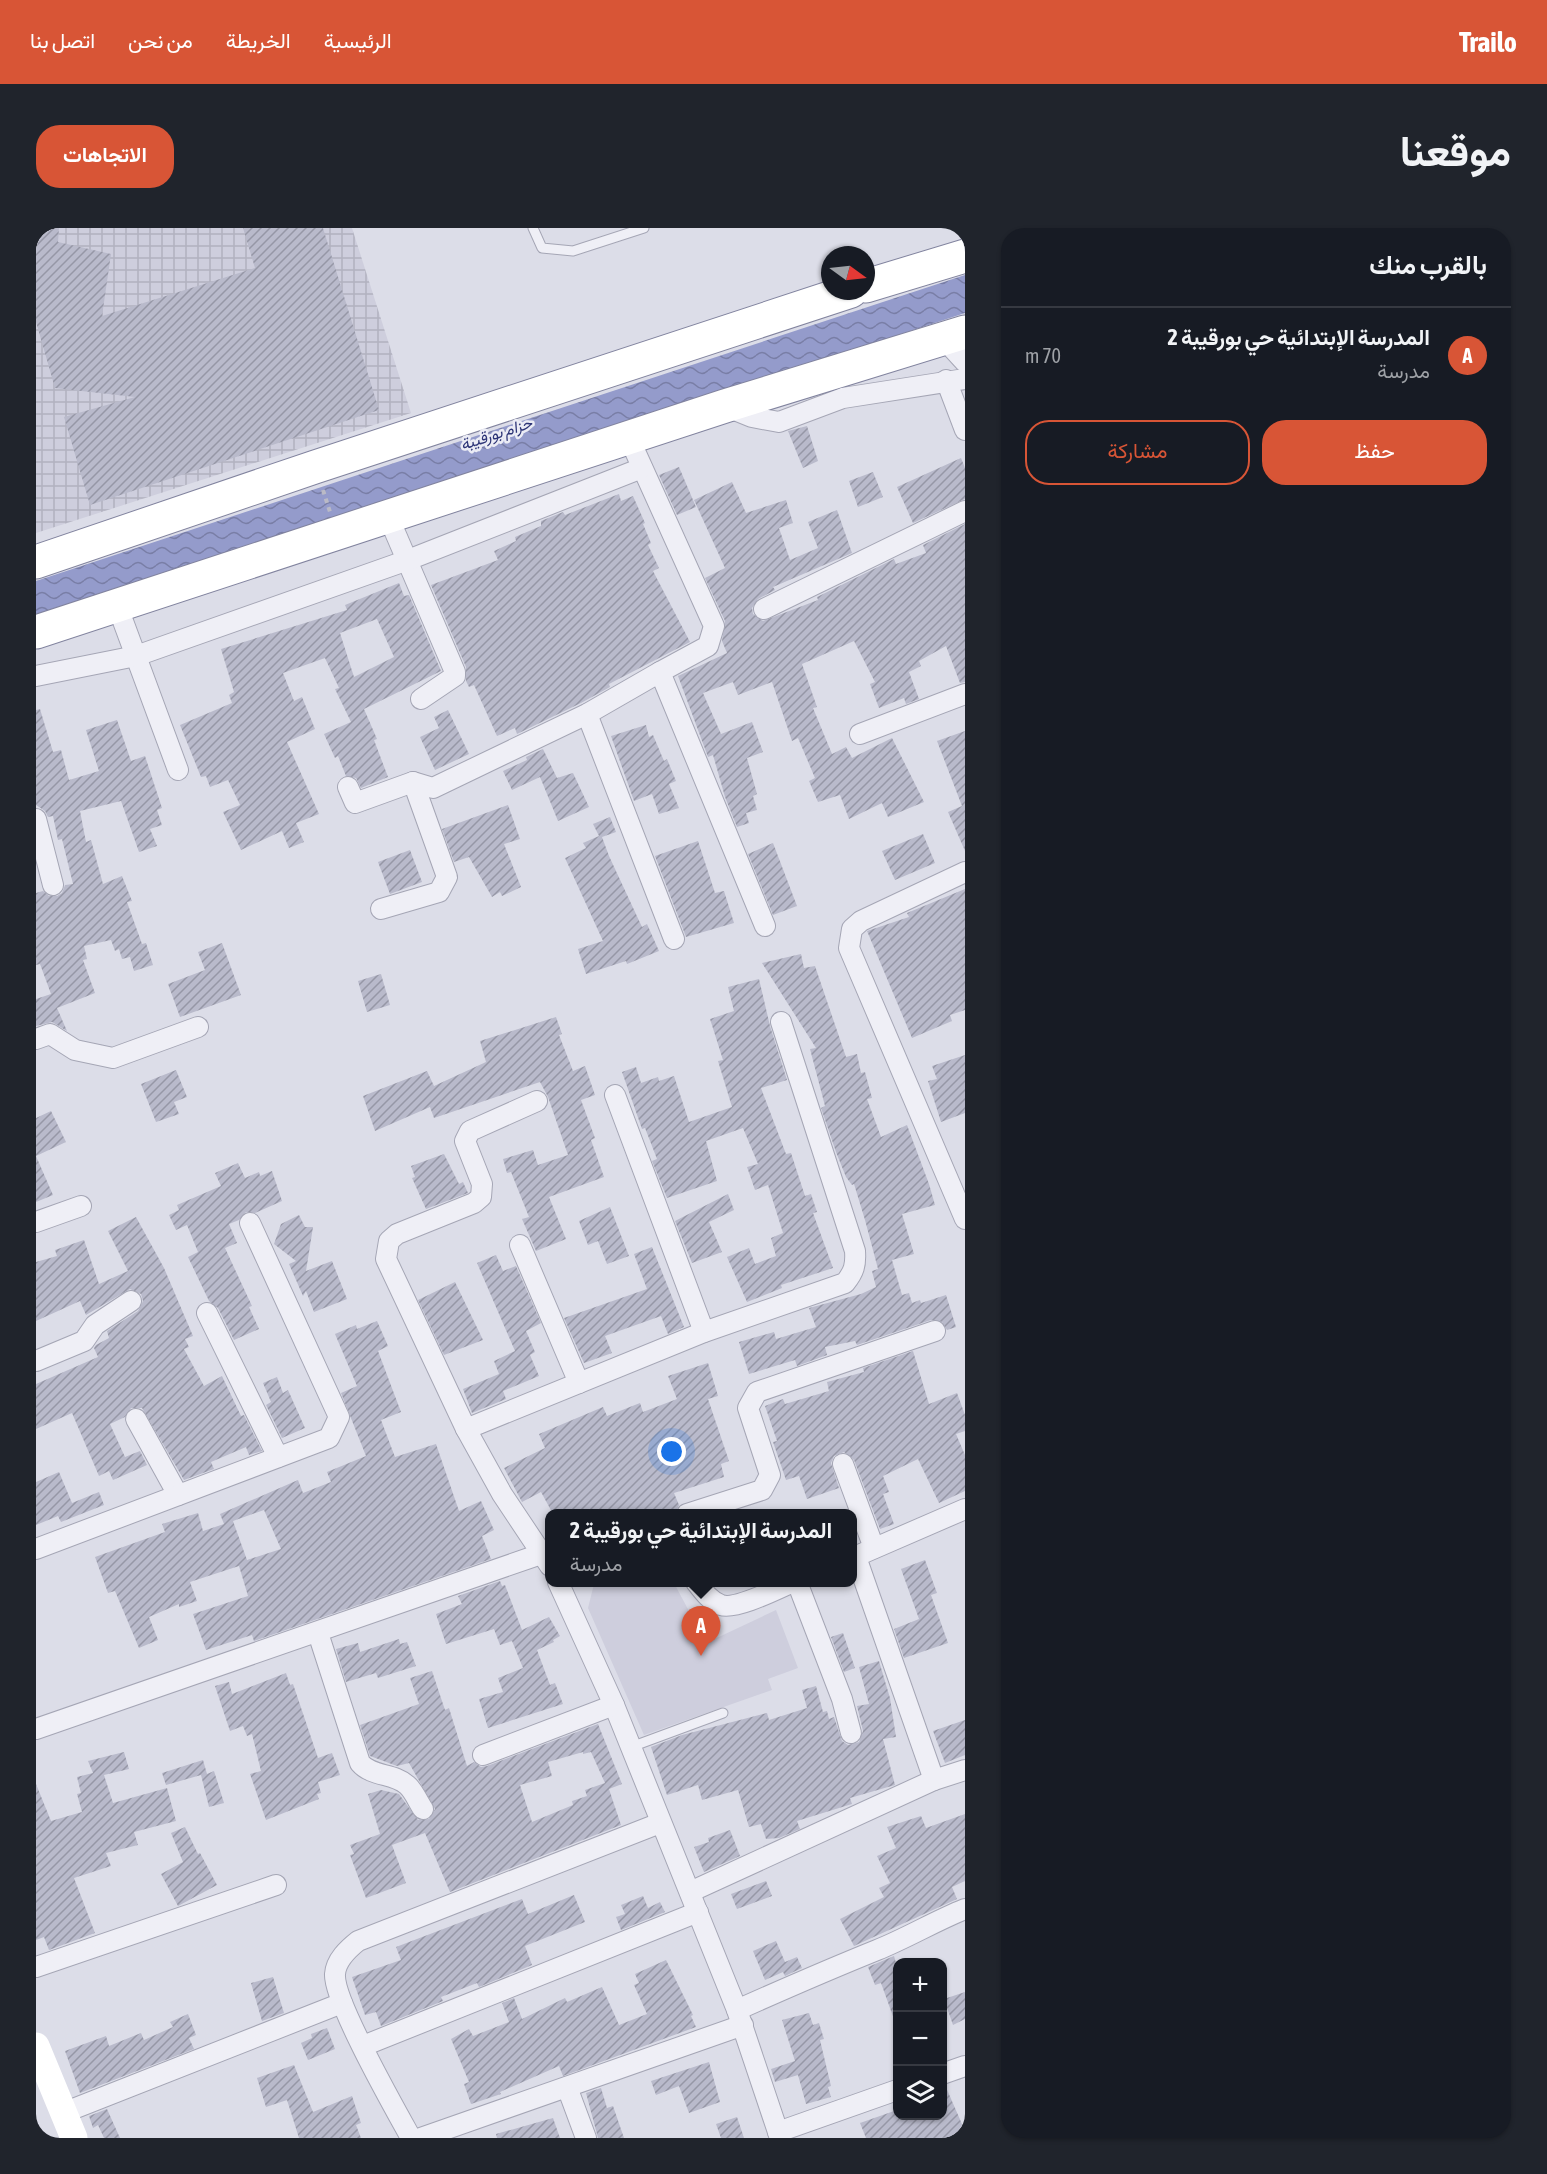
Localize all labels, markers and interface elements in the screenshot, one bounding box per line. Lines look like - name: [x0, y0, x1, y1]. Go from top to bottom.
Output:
- text: Trailo: [1459, 26, 1517, 58]
- text: اتصل بنا: [30, 28, 95, 52]
- text: من نحن: [128, 28, 193, 52]
- text: الخريطة: [226, 28, 291, 52]
- text: الرئيسية: [324, 28, 392, 52]
- button: الاتجاهات: [36, 125, 174, 188]
- text: موقعنا: [1400, 127, 1511, 175]
- north arrow: [821, 246, 875, 300]
- text: بالقرب منك: [1369, 250, 1487, 280]
- text: المدرسة الإبتدائية حي بورقيبة 2: [1168, 324, 1430, 350]
- text: 70 m: [1025, 344, 1061, 367]
- text: A: [1463, 344, 1472, 367]
- text: مدرسة: [1377, 359, 1430, 382]
- water label: حزام بورقيبة: [458, 413, 536, 455]
- button: مشاركة: [1025, 420, 1250, 485]
- button: حفظ: [1262, 420, 1487, 485]
- your location: [657, 1437, 686, 1466]
- popup: [545, 1509, 857, 1587]
- text: المدرسة الإبتدائية حي بورقيبة 2: [570, 1517, 832, 1543]
- text: مدرسة: [570, 1552, 623, 1575]
- pin: A: [682, 1606, 720, 1656]
- map controls: [893, 1958, 947, 2120]
- button: +: [893, 1958, 947, 2012]
- button: −: [893, 2012, 947, 2066]
- button: layers: [893, 2066, 947, 2120]

